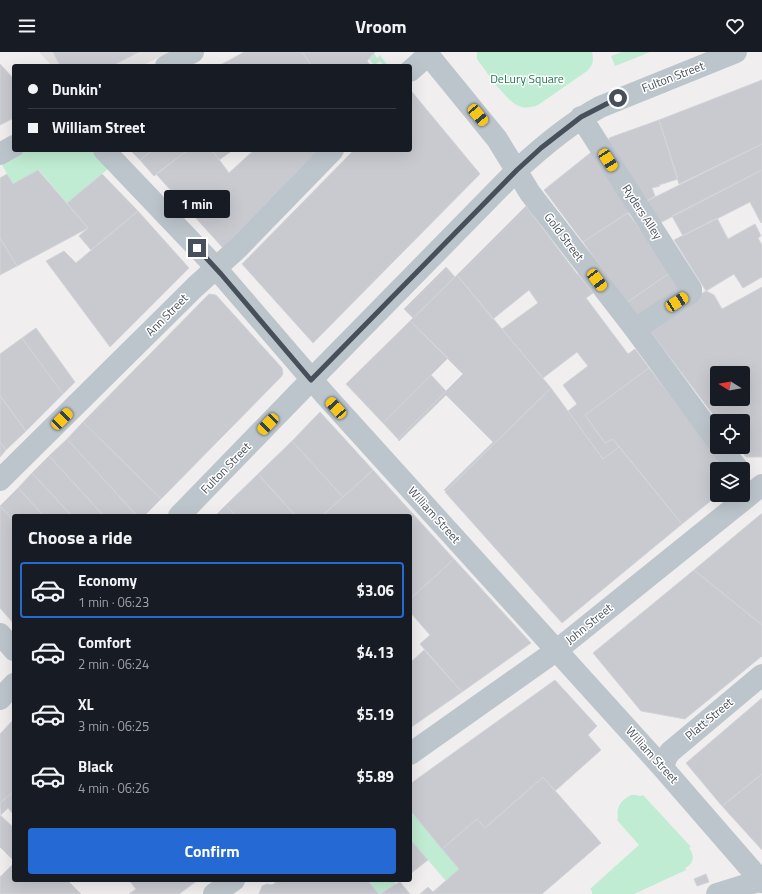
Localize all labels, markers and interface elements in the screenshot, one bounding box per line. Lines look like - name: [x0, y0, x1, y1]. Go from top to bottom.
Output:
- text: Vroom: [355, 13, 407, 40]
- icon: menu: [16, 15, 38, 37]
- icon: heart: [724, 15, 746, 37]
- street label: Fulton Street: [639, 56, 708, 97]
- park label: DeLury Square: [490, 69, 564, 88]
- text: Dunkin': [52, 78, 102, 101]
- route start: [609, 89, 627, 107]
- car: [466, 102, 490, 128]
- text: William Street: [52, 116, 145, 139]
- car: [596, 147, 620, 173]
- street label: Ryders Alley: [617, 180, 667, 243]
- callout: 1 min: [164, 190, 230, 218]
- text: 1 min: [181, 194, 213, 214]
- street label: Gold Street: [540, 208, 589, 266]
- route end: [188, 239, 206, 257]
- car: [585, 267, 609, 293]
- street label: Ann Street: [141, 288, 193, 340]
- car: [664, 290, 690, 314]
- north arrow: [710, 366, 750, 406]
- map controls: [710, 366, 750, 502]
- car: [324, 395, 348, 421]
- car: [49, 406, 75, 432]
- car: [255, 411, 281, 437]
- button: locate: [710, 414, 750, 454]
- street label: Fulton Street: [196, 437, 256, 498]
- button: layers: [710, 462, 750, 502]
- street label: William Street: [404, 482, 466, 548]
- text: Choose a ride: [28, 524, 132, 551]
- text: Economy: [78, 569, 137, 592]
- icon: car: [30, 572, 66, 608]
- text: $3.06: [357, 579, 394, 602]
- text: 1 min · 06:23: [78, 592, 149, 612]
- street label: John Street: [561, 598, 617, 649]
- text: Comfort: [78, 631, 131, 654]
- icon: car: [30, 634, 66, 670]
- text: $4.13: [357, 641, 394, 664]
- text: 2 min · 06:24: [78, 654, 149, 674]
- street label: Platt Street: [680, 692, 738, 745]
- text: XL: [78, 693, 94, 716]
- icon: car: [30, 696, 66, 732]
- text: $5.19: [357, 703, 394, 726]
- text: 3 min · 06:25: [78, 716, 149, 736]
- street label: William Street: [622, 722, 684, 788]
- text: Black: [78, 755, 113, 778]
- icon: car: [30, 758, 66, 794]
- text: $5.89: [357, 765, 394, 788]
- text: 4 min · 06:26: [78, 778, 149, 798]
- button: Confirm: [28, 828, 396, 874]

